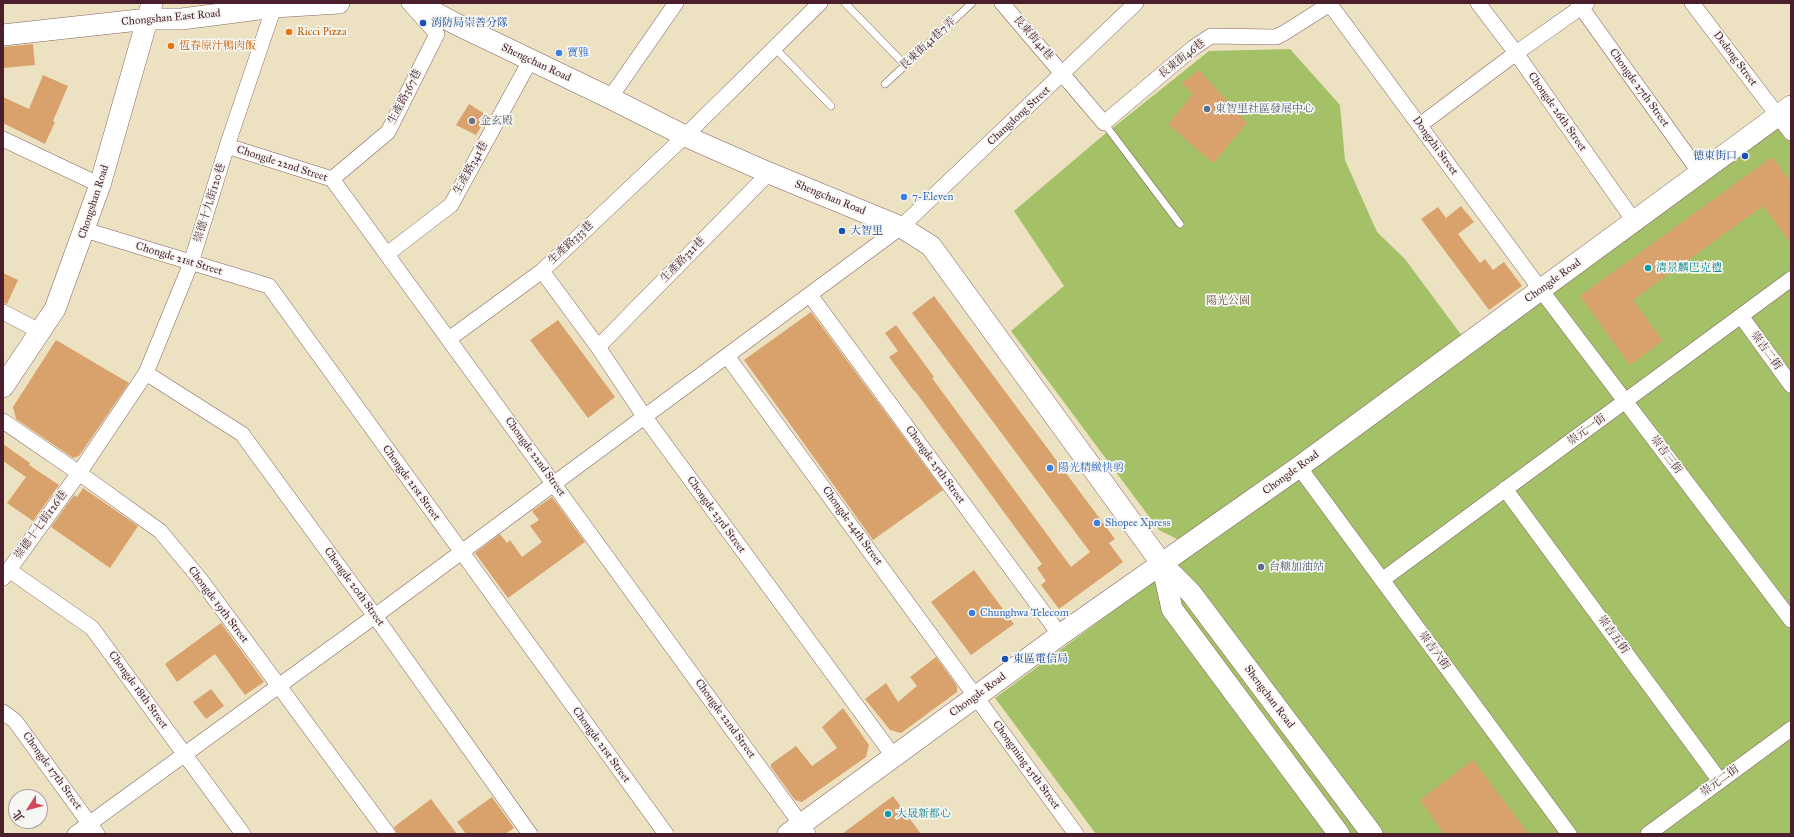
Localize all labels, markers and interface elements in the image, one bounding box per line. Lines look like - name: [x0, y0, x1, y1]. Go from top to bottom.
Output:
- street label: Chongshan East Road: [121, 7, 221, 29]
- street label: 長東街41巷: [1010, 13, 1056, 63]
- street label: 長東街41巷7弄: [897, 15, 959, 73]
- place label: 消防局崇善分隊: [431, 16, 508, 30]
- marker: 消防局崇善分隊: [418, 18, 428, 28]
- place label: Ricci Pizza: [297, 25, 347, 39]
- marker: Ricci Pizza: [284, 27, 294, 37]
- street label: Dedong Street: [1710, 29, 1760, 89]
- street label: 長東街46巷: [1156, 37, 1208, 81]
- place label: 恆春原汁鴨肉飯: [179, 39, 256, 53]
- marker: 恆春原汁鴨肉飯: [166, 41, 176, 51]
- street label: Shengchan Road: [499, 41, 573, 85]
- place label: 寶雅: [567, 46, 589, 60]
- street label: Chongde 27th Street: [1606, 46, 1672, 130]
- marker: 寶雅: [554, 48, 564, 58]
- street label: 生產路367巷: [386, 67, 424, 127]
- street label: Chongde 26th Street: [1525, 70, 1589, 154]
- street label: Changdong Street: [985, 83, 1053, 149]
- place label: 東智里社區發展中心: [1215, 102, 1314, 116]
- marker: 東智里社區發展中心: [1202, 104, 1212, 114]
- place label: 金玄殿: [480, 114, 513, 128]
- street label: Dongzhi Street: [1409, 114, 1461, 178]
- marker: 金玄殿: [467, 116, 477, 126]
- street label: 生產路341巷: [451, 139, 491, 197]
- street label: Chongde 22nd Street: [235, 143, 329, 185]
- place label: 德東街口: [1693, 149, 1737, 163]
- marker: 德東街口: [1740, 151, 1750, 161]
- street label: 崇德十九街120巷: [192, 162, 228, 244]
- street label: Chongshan Road: [76, 163, 112, 241]
- street label: Shengchan Road: [793, 178, 867, 218]
- place label: 7-Eleven: [912, 190, 953, 204]
- marker: 7-Eleven: [899, 192, 909, 202]
- street label: 生產路333巷: [546, 219, 596, 267]
- place label: 大智里: [850, 224, 883, 238]
- marker: 大智里: [837, 226, 847, 236]
- street label: 生產路321巷: [658, 234, 708, 286]
- street label: Chongde 21st Street: [134, 240, 224, 278]
- street label: Chongde Road: [1522, 256, 1584, 306]
- place label: 清景麟巴克禮: [1656, 261, 1722, 275]
- marker: 清景麟巴克禮: [1643, 263, 1653, 273]
- park label: 陽光公園: [1206, 294, 1250, 308]
- street label: 崇吉二街: [1748, 329, 1784, 373]
- street label: 崇元一街: [1565, 412, 1609, 448]
- street label: Chongde 22nd Street: [502, 415, 568, 499]
- street label: Chongde 25th Street: [902, 424, 968, 506]
- street label: 崇吉三街: [1647, 433, 1685, 477]
- street label: Chongde 21st Street: [379, 443, 443, 523]
- street label: Chongde Road: [1260, 448, 1322, 498]
- place label: 陽光精緻快剪: [1058, 461, 1124, 475]
- marker: 陽光精緻快剪: [1045, 463, 1055, 473]
- street label: Chongde 23rd Street: [684, 474, 748, 556]
- street label: Chongde 24th Street: [819, 484, 885, 568]
- street label: 崇德十七街126巷: [12, 488, 70, 562]
- place label: Shopee Xpress: [1105, 516, 1170, 530]
- marker: Shopee Xpress: [1092, 518, 1102, 528]
- street label: Chongde 20th Street: [321, 545, 387, 629]
- place label: 台糖加油站: [1269, 560, 1324, 574]
- marker: 台糖加油站: [1256, 562, 1266, 572]
- street label: Chongde 19th Street: [185, 564, 251, 646]
- place label: Chunghwa Telecom: [980, 606, 1069, 620]
- marker: Chunghwa Telecom: [967, 608, 977, 618]
- street label: 崇吉五街: [1595, 613, 1631, 657]
- street label: 崇吉六街: [1416, 629, 1452, 673]
- street label: Chongde 18th Street: [105, 649, 171, 731]
- place label: 東區電信局: [1013, 652, 1068, 666]
- marker: 東區電信局: [1000, 654, 1010, 664]
- street label: Shengchan Road: [1241, 663, 1297, 731]
- street label: Chongde Road: [947, 670, 1009, 720]
- street label: Chongde 22nd Street: [692, 677, 758, 761]
- street label: Chongde 21st Street: [569, 705, 633, 785]
- street label: Chongming 25th Street: [989, 718, 1063, 812]
- street label: Chongde 17th Street: [19, 730, 85, 812]
- street label: 崇元二街: [1698, 763, 1742, 799]
- north arrow: [8, 789, 48, 829]
- text: 北: [10, 807, 27, 824]
- place label: 大晟新都心: [896, 807, 951, 821]
- marker: 大晟新都心: [883, 809, 893, 819]

